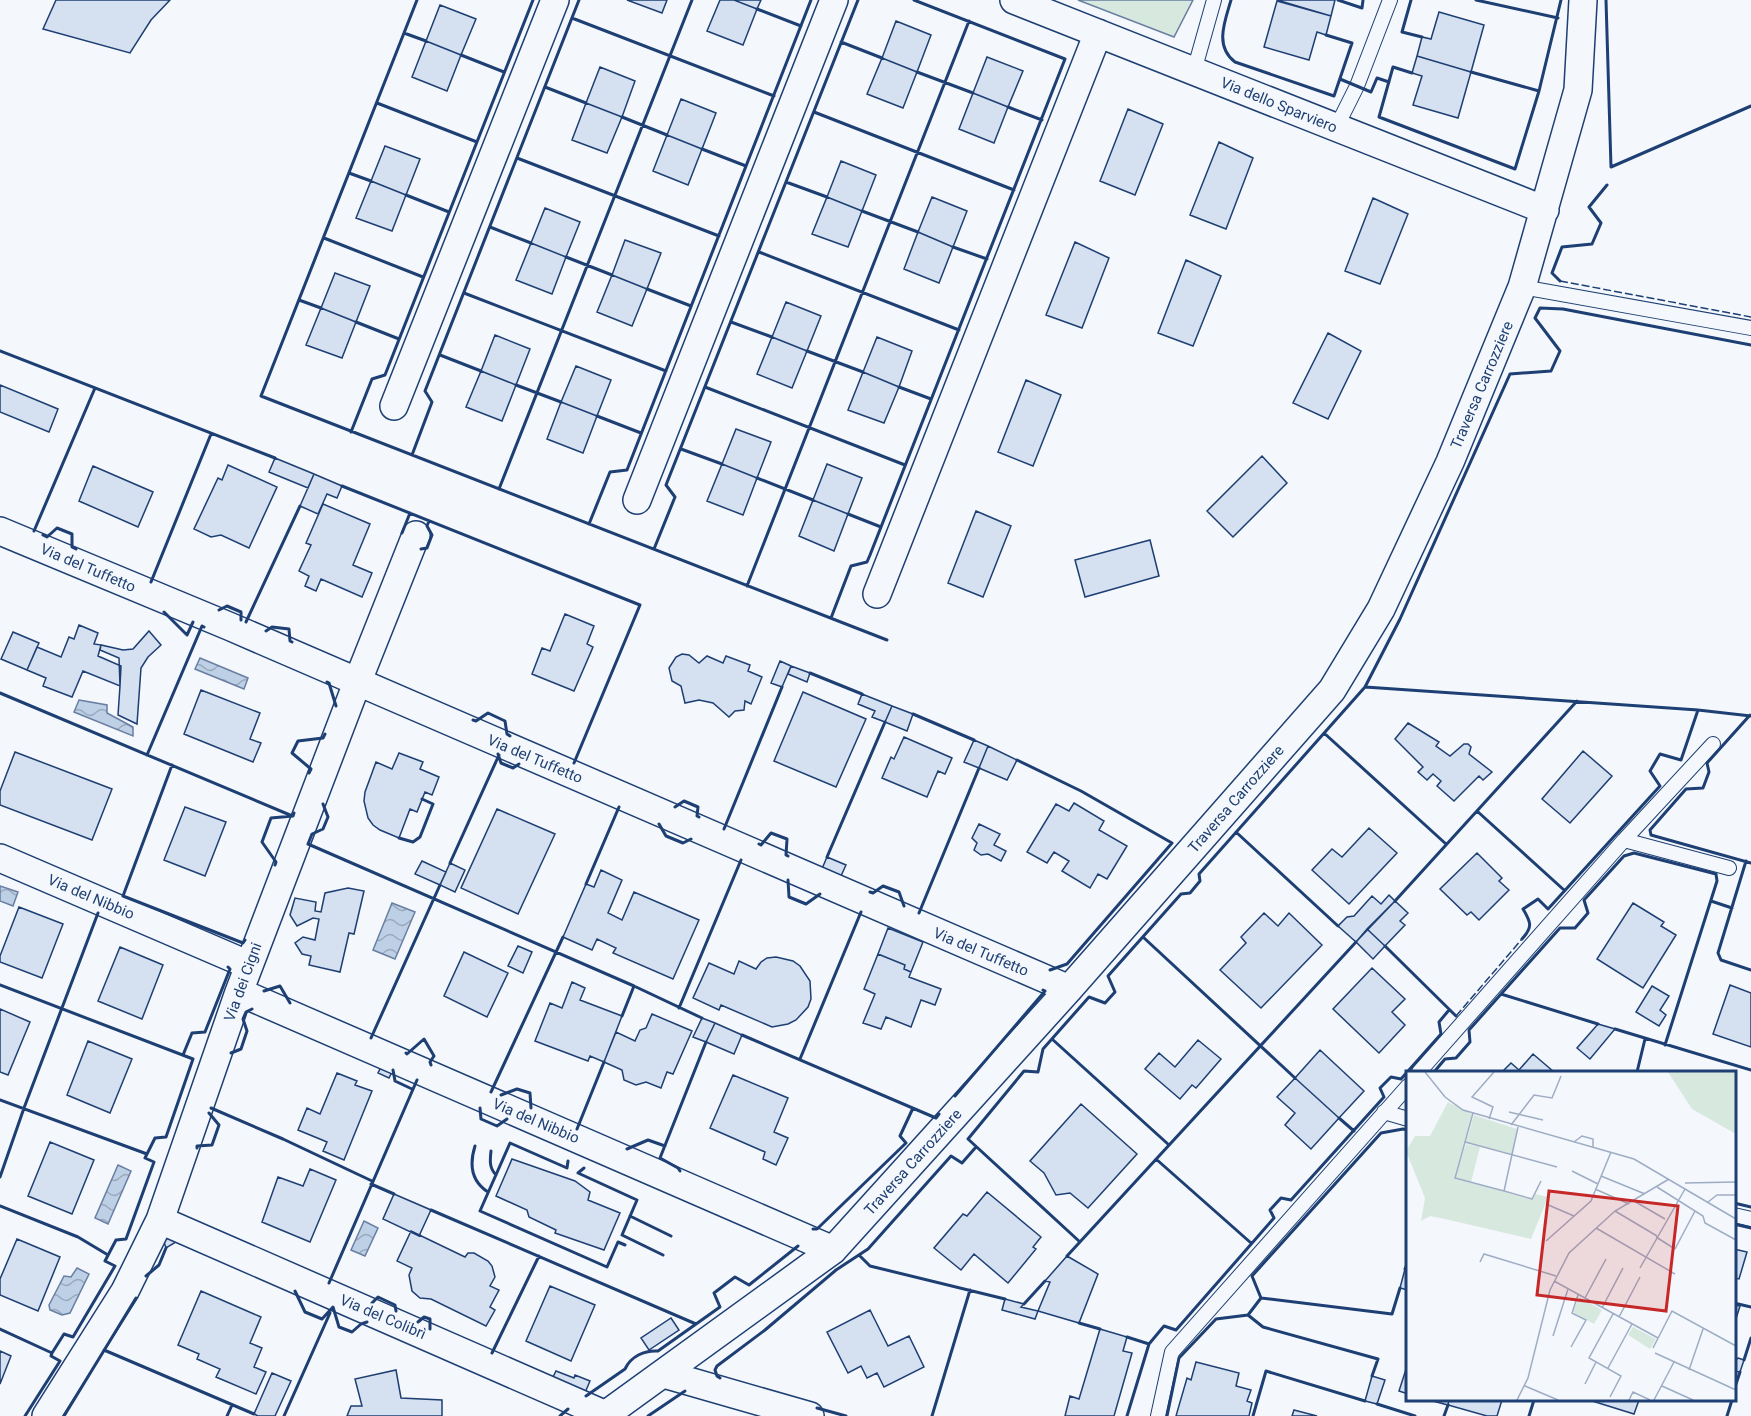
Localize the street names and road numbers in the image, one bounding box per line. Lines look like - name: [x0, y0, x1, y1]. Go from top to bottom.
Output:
- street label: Via dello Sparviero: [1218, 73, 1340, 137]
- street label: Traversa Carrozziere: [1447, 318, 1517, 451]
- street label: Via del Tuffetto: [38, 540, 138, 596]
- street label: Via del Tuffetto: [485, 731, 585, 787]
- street label: Traversa Carrozziere: [1184, 741, 1288, 857]
- street label: Via del Nibbio: [45, 871, 137, 923]
- street label: Via del Tuffetto: [931, 924, 1031, 980]
- street label: Via dei Cigni: [220, 940, 266, 1024]
- street label: Via del Nibbio: [490, 1095, 582, 1147]
- street label: Traversa Carrozziere: [861, 1105, 965, 1219]
- street label: Via del Colibrì: [337, 1291, 429, 1343]

